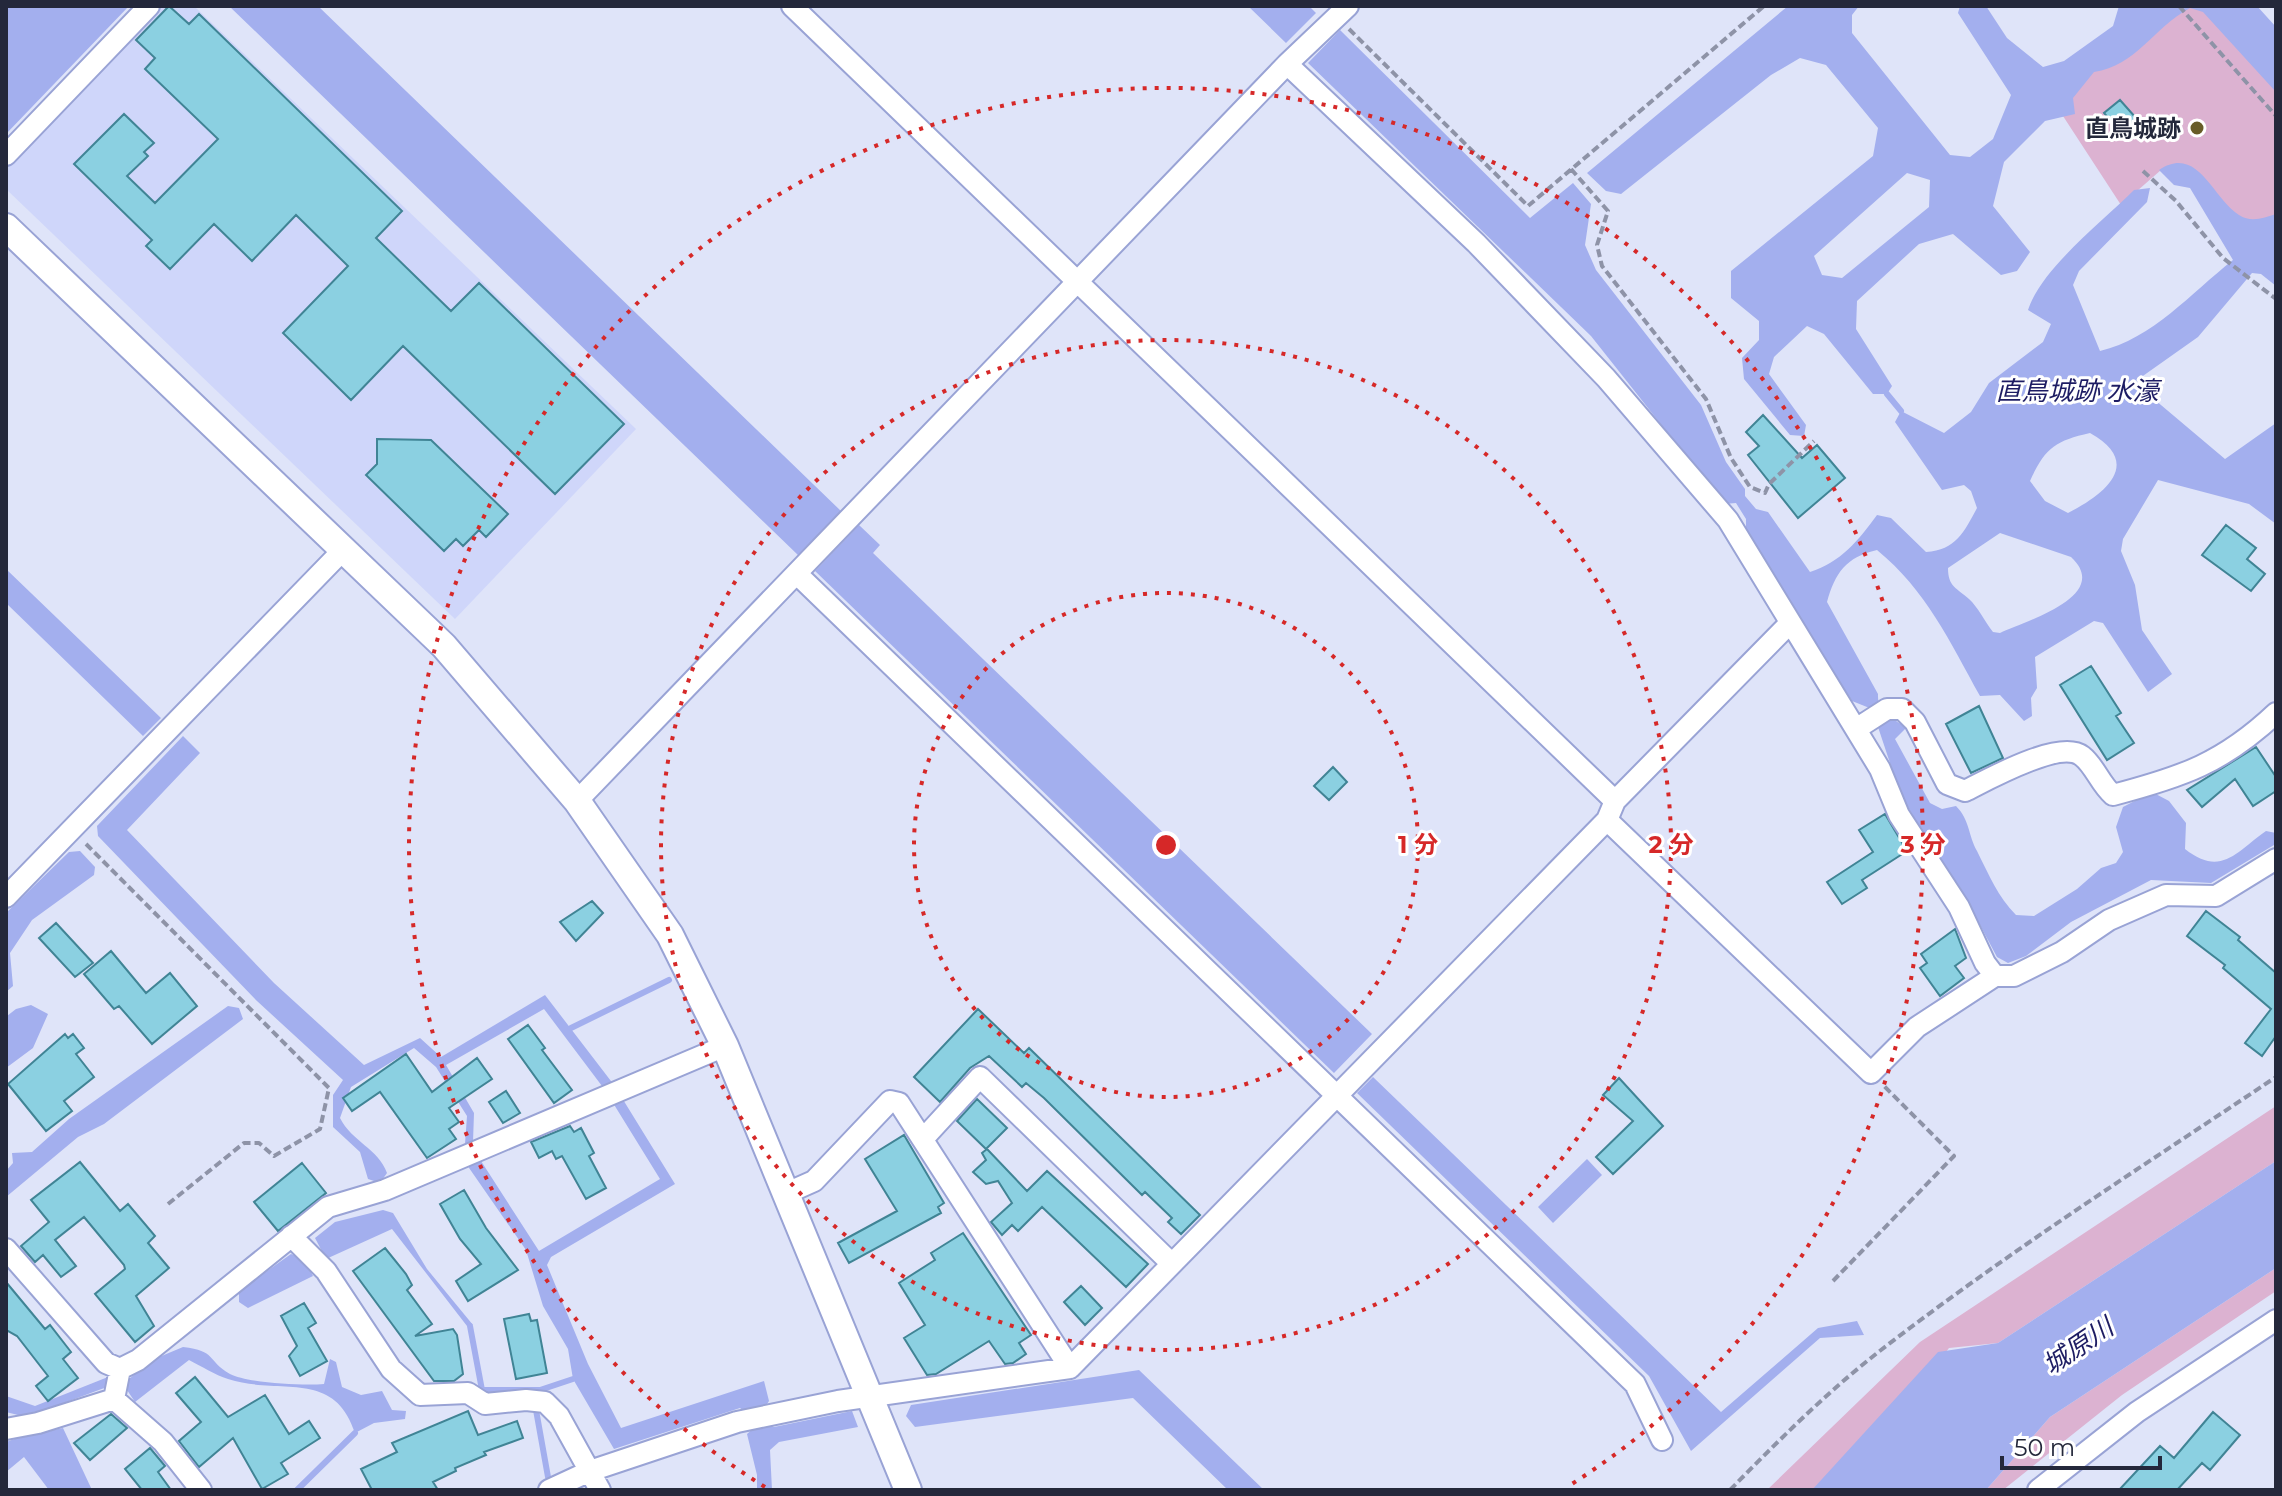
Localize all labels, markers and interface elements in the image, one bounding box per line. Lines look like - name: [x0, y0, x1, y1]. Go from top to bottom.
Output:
- place label: 直鳥城跡: [2085, 114, 2181, 143]
- marker: 直鳥城跡: [2188, 119, 2206, 137]
- water label: 直鳥城跡 水濠: [1996, 375, 2162, 407]
- text: 1 分: [1398, 830, 1438, 859]
- text: 2 分: [1649, 830, 1693, 859]
- text: 3 分: [1900, 830, 1946, 859]
- centre of rings: [1152, 831, 1180, 859]
- water label: 城原川: [2037, 1309, 2122, 1381]
- scale bar: [2002, 1420, 2160, 1470]
- text: 50 m: [2014, 1433, 2075, 1462]

